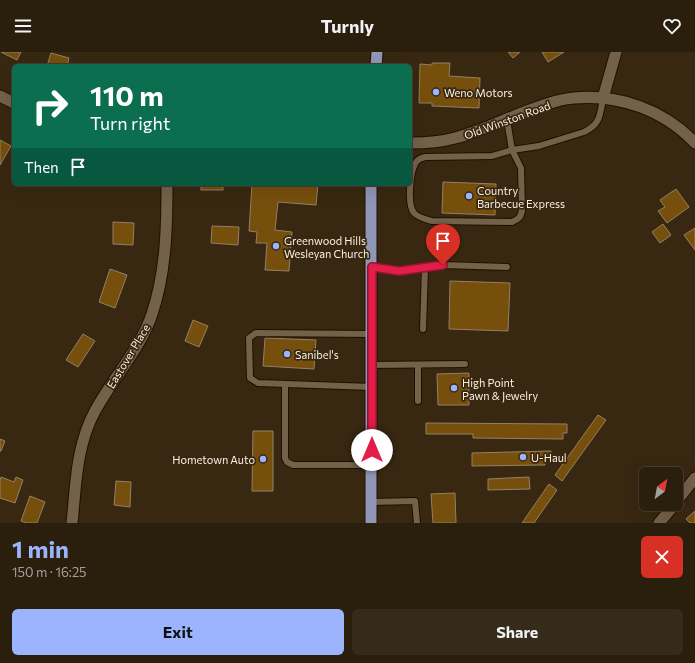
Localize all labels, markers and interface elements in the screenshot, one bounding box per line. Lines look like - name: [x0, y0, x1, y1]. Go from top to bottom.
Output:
- icon: menu: [12, 15, 34, 37]
- text: Turnly: [321, 15, 374, 37]
- icon: heart: [661, 15, 683, 37]
- text: 110 m: [90, 78, 164, 112]
- icon: right: [24, 80, 76, 132]
- place label: Weno Motors: [444, 86, 512, 99]
- marker: Weno Motors: [431, 87, 441, 97]
- street label: Old Winston Road: [462, 98, 552, 142]
- text: Turn right: [90, 112, 170, 134]
- icon: arrive: [67, 156, 89, 178]
- text: Then: [24, 158, 59, 176]
- place label: Country Barbecue Express: [477, 184, 565, 210]
- marker: Country Barbecue Express: [464, 191, 474, 201]
- pin: [426, 224, 460, 265]
- icon: arrive: [432, 230, 454, 252]
- place label: Greenwood Hills Wesleyan Church: [284, 234, 369, 260]
- marker: Greenwood Hills Wesleyan Church: [271, 241, 281, 251]
- street label: Eastover Place: [104, 321, 152, 390]
- place label: Sanibel's: [295, 348, 339, 361]
- marker: Sanibel's: [282, 349, 292, 359]
- place label: High Point Pawn & Jewelry: [462, 376, 538, 403]
- marker: High Point Pawn & Jewelry: [449, 383, 459, 393]
- position arrow: [351, 429, 393, 471]
- place label: U-Haul: [531, 451, 567, 464]
- marker: U-Haul: [518, 452, 528, 462]
- place label: Hometown Auto: [172, 453, 255, 466]
- marker: Hometown Auto: [258, 454, 268, 464]
- north arrow: [639, 467, 683, 511]
- map controls: [639, 467, 683, 511]
- text: 1 min: [12, 534, 69, 563]
- button: close: [641, 536, 683, 578]
- text: 150 m · 16:25: [12, 564, 87, 580]
- button: Exit: [12, 609, 344, 655]
- button: Share: [352, 609, 683, 655]

